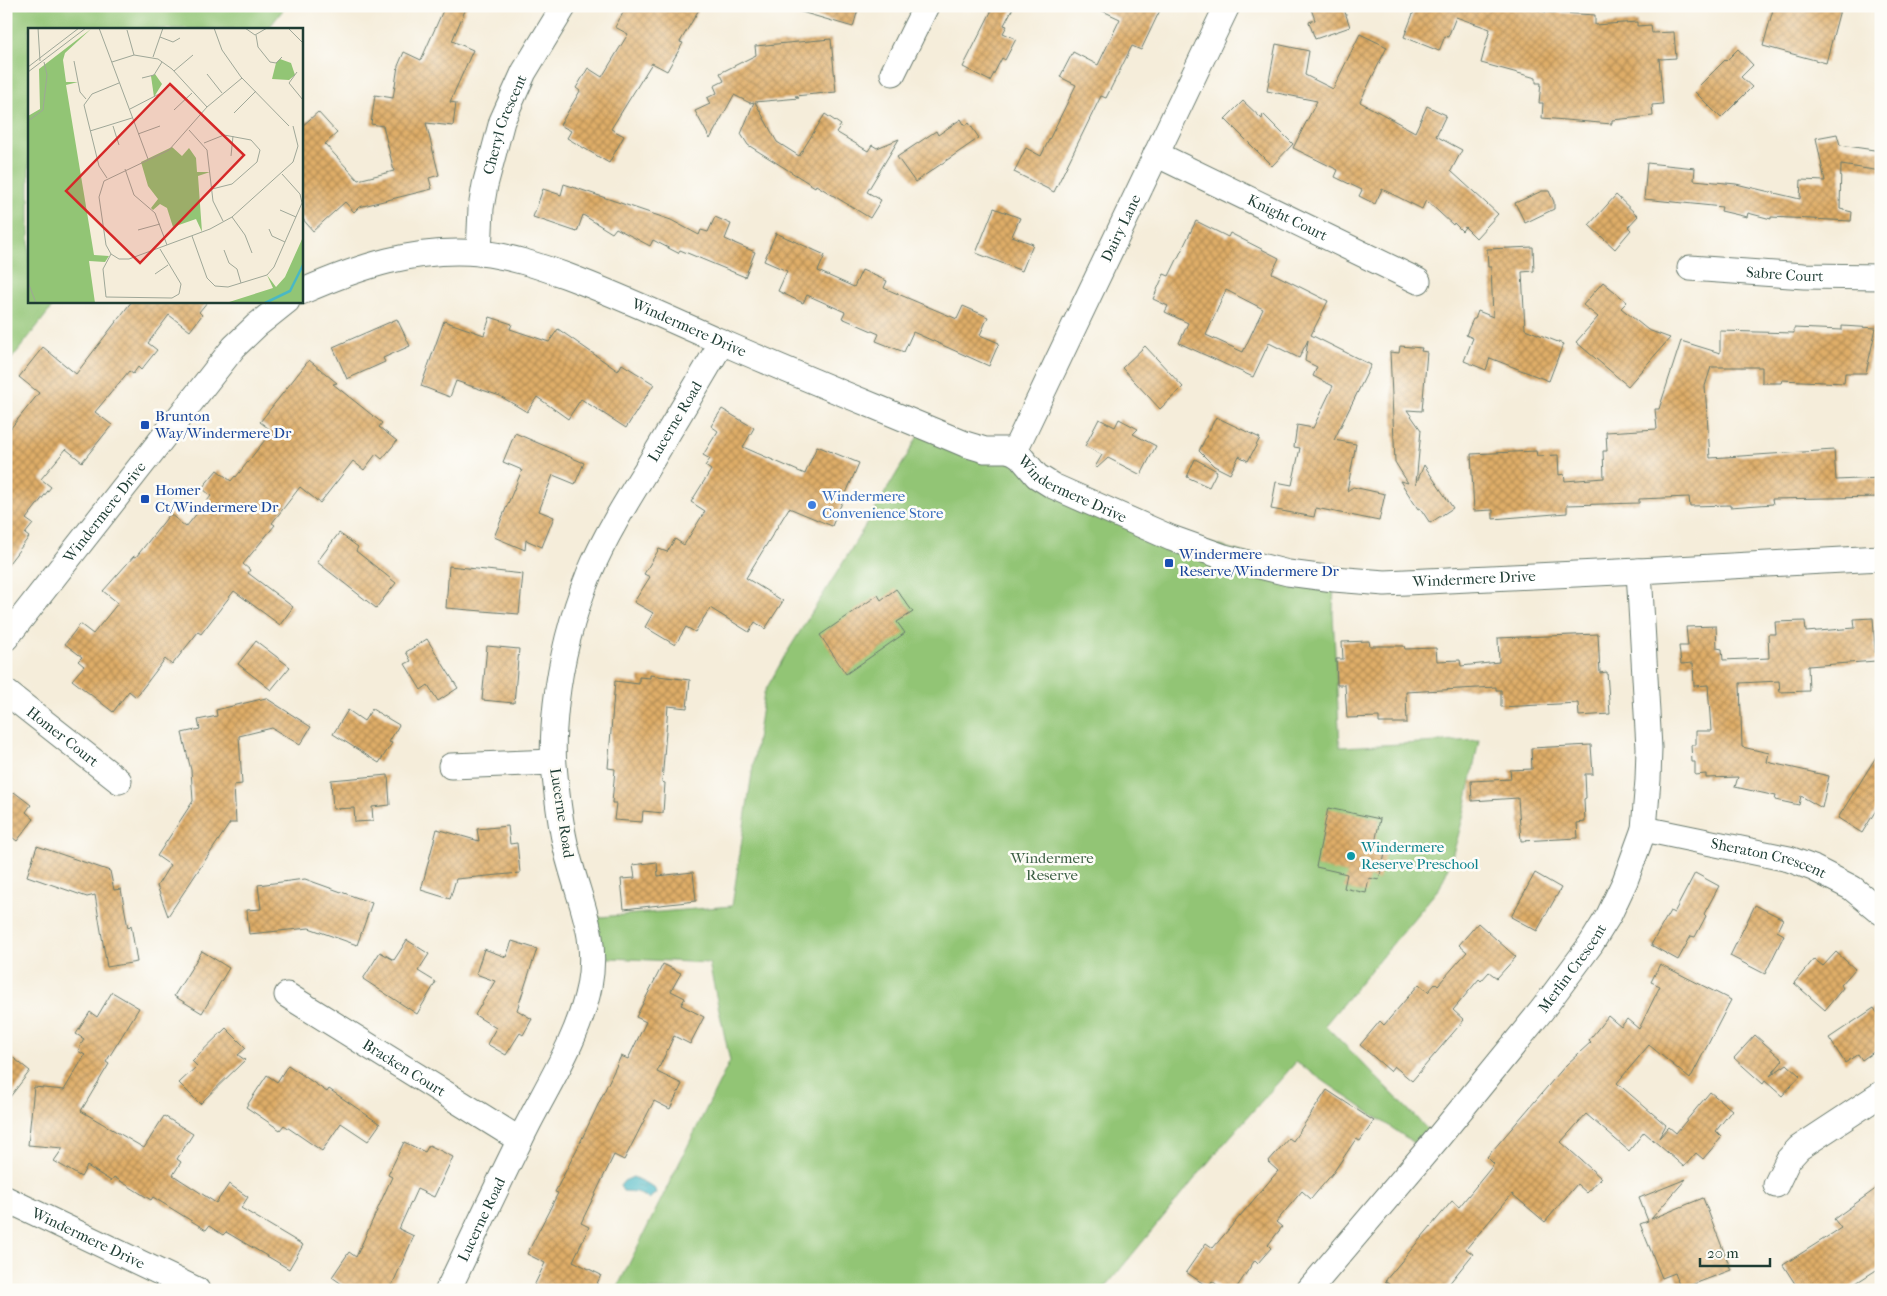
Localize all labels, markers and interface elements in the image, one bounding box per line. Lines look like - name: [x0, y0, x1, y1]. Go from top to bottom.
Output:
- inset map: [28, 28, 302, 302]
- street label: Cheryl Crescent: [479, 71, 531, 177]
- street label: Dairy Lane: [1097, 191, 1145, 265]
- street label: Knight Court: [1244, 191, 1331, 245]
- street label: Sabre Court: [1746, 263, 1824, 285]
- street label: Windermere Drive: [628, 294, 750, 361]
- street label: Lucerne Road: [644, 377, 706, 465]
- place label: Brunton Way/Windermere Dr: [154, 407, 292, 442]
- marker: Brunton Way/Windermere Dr: [139, 419, 151, 431]
- street label: Windermere Drive: [1013, 451, 1130, 527]
- street label: Windermere Drive: [59, 458, 150, 567]
- place label: Homer Ct/Windermere Dr: [155, 481, 279, 516]
- place label: Windermere Convenience Store: [821, 487, 944, 522]
- marker: Homer Ct/Windermere Dr: [139, 493, 151, 505]
- marker: Windermere Convenience Store: [806, 499, 818, 511]
- place label: Windermere Reserve/Windermere Dr: [1178, 545, 1340, 580]
- marker: Windermere Reserve/Windermere Dr: [1163, 557, 1175, 569]
- street label: Windermere Drive: [1411, 567, 1537, 591]
- street label: Homer Court: [23, 703, 103, 771]
- street label: Lucerne Road: [546, 767, 578, 860]
- street label: Sheraton Crescent: [1709, 834, 1830, 883]
- place label: Windermere Reserve Preschool: [1360, 838, 1479, 873]
- park label: Windermere Reserve: [1009, 849, 1094, 884]
- marker: Windermere Reserve Preschool: [1345, 850, 1357, 862]
- street label: Merlin Crescent: [1534, 920, 1611, 1016]
- street label: Bracken Court: [359, 1035, 450, 1101]
- street label: Lucerne Road: [454, 1174, 509, 1264]
- street label: Windermere Drive: [28, 1203, 148, 1273]
- scale bar: [1700, 1236, 1770, 1268]
- text: 20 m: [1707, 1244, 1739, 1262]

